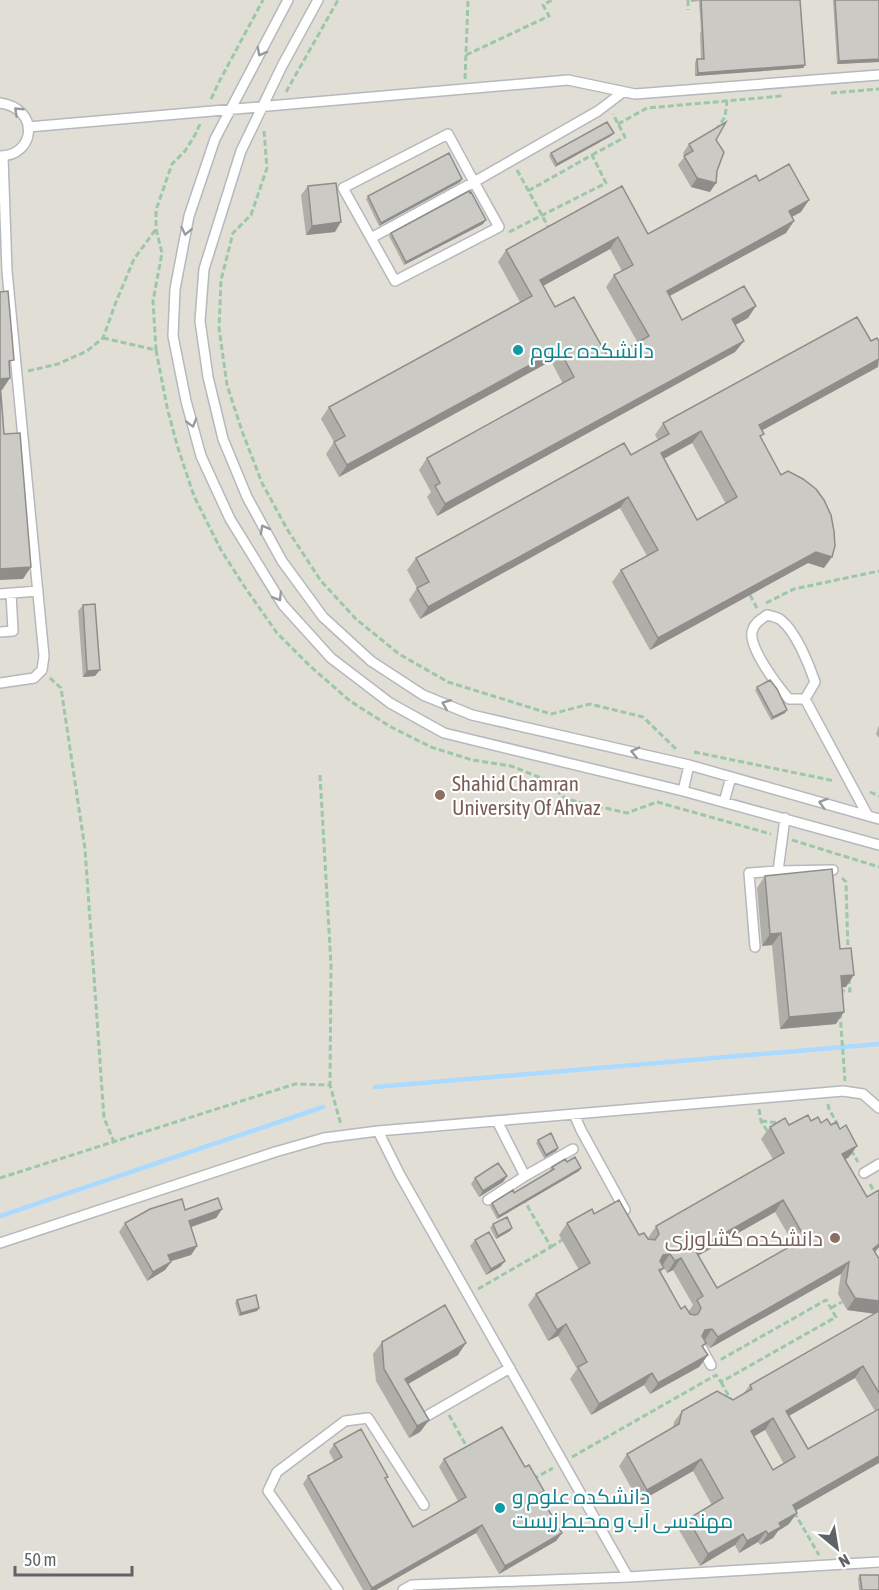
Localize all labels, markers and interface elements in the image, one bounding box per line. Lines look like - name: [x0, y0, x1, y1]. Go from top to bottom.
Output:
- one-way arrow: [257, 45, 268, 56]
- one-way arrow: [15, 107, 25, 118]
- one-way arrow: [180, 225, 193, 235]
- place label: دانشکده علوم: [530, 338, 654, 365]
- marker: دانشکده علوم: [511, 343, 525, 357]
- one-way arrow: [185, 417, 197, 428]
- one-way arrow: [260, 525, 271, 535]
- one-way arrow: [270, 591, 282, 601]
- one-way arrow: [441, 699, 452, 711]
- one-way arrow: [630, 747, 640, 760]
- place label: Shahid Chamran University Of Ahvaz: [452, 771, 601, 819]
- marker: Shahid Chamran University Of Ahvaz: [433, 788, 447, 802]
- one-way arrow: [818, 798, 829, 810]
- place label: دانشکده کشاورزی: [665, 1226, 823, 1252]
- marker: دانشکده کشاورزی: [828, 1231, 842, 1245]
- place label: دانشکده علوم و مهندسی آب و محیط زیست: [512, 1484, 733, 1534]
- marker: دانشکده علوم و مهندسی آب و محیط زیست: [493, 1501, 507, 1515]
- north arrow: [807, 1518, 867, 1578]
- scale bar: [15, 1539, 132, 1577]
- text: 50 m: [24, 1549, 56, 1570]
- text: N: [836, 1551, 853, 1571]

